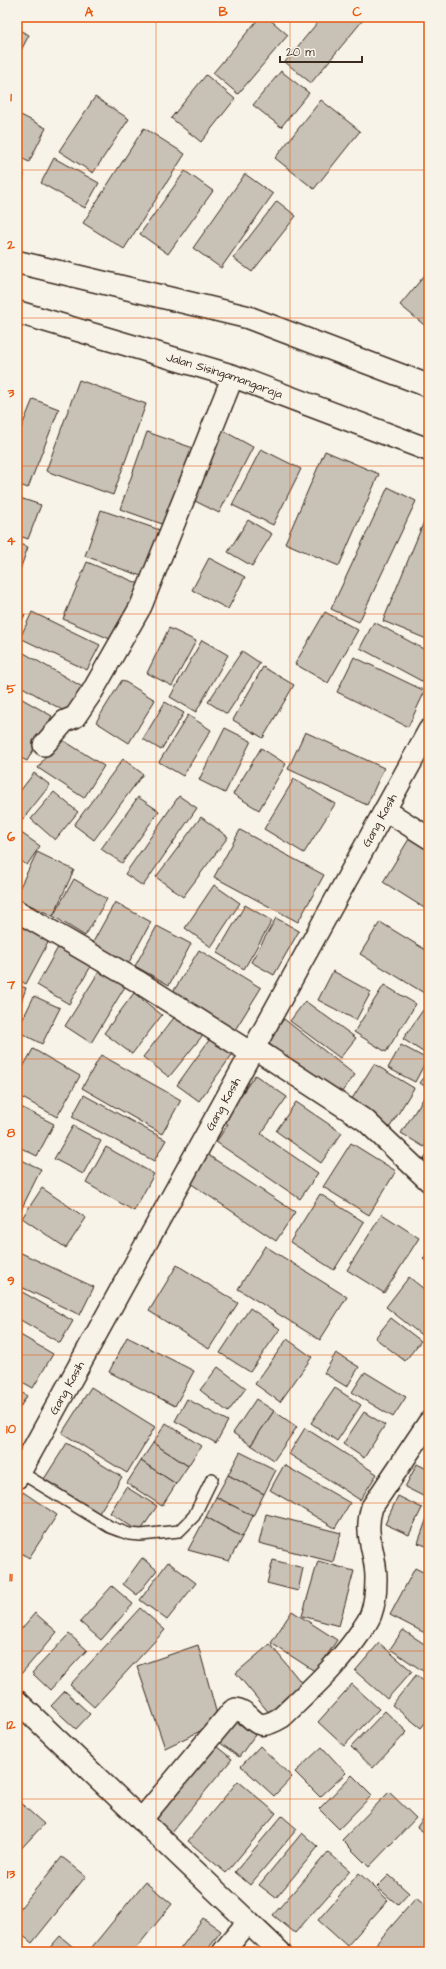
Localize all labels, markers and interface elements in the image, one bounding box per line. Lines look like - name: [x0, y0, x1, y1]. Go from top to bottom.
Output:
- text: A: [85, 3, 94, 21]
- text: B: [218, 3, 228, 21]
- text: C: [352, 3, 362, 21]
- scale bar: [280, 38, 362, 64]
- text: 20 m: [286, 44, 315, 61]
- text: 1: [10, 88, 12, 106]
- text: 2: [6, 236, 15, 254]
- street label: Jalan Sisingamangaraja: [164, 348, 285, 403]
- text: 3: [7, 384, 15, 402]
- text: 4: [7, 532, 16, 550]
- text: 5: [6, 680, 16, 698]
- street label: Gang Kasih: [358, 790, 401, 850]
- text: 6: [7, 828, 16, 846]
- text: 7: [6, 976, 16, 994]
- street label: Gang Kasih: [201, 1074, 245, 1134]
- text: 8: [7, 1124, 16, 1142]
- text: 9: [7, 1272, 15, 1290]
- street label: Gang Kasih: [45, 1358, 88, 1418]
- text: 10: [6, 1420, 17, 1438]
- text: 11: [9, 1568, 13, 1586]
- text: 12: [6, 1716, 16, 1734]
- text: 13: [7, 1865, 16, 1883]

